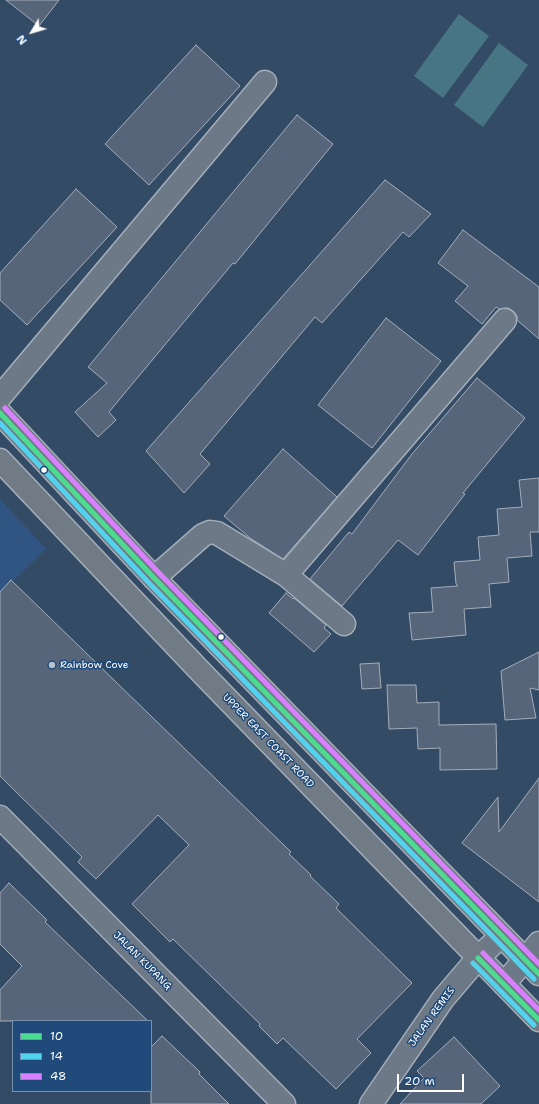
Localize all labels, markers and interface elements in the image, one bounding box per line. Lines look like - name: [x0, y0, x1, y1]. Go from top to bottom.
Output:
- north arrow: [12, 12, 52, 52]
- text: N: [14, 32, 31, 48]
- unlabelled marker: [39, 465, 49, 475]
- unlabelled marker: [216, 632, 226, 642]
- place label: Rainbow Cove: [60, 659, 128, 671]
- marker: Rainbow Cove: [47, 660, 57, 670]
- street label: UPPER EAST COAST ROAD: [220, 691, 316, 791]
- street label: JALAN KUPANG: [110, 929, 174, 993]
- street label: JALAN REMIS: [407, 985, 457, 1049]
- legend: [12, 1020, 152, 1092]
- text: 10: [50, 1028, 63, 1044]
- text: 14: [50, 1048, 63, 1064]
- scale bar: [399, 1066, 466, 1092]
- text: 48: [50, 1068, 67, 1084]
- text: 20 m: [404, 1073, 435, 1089]

